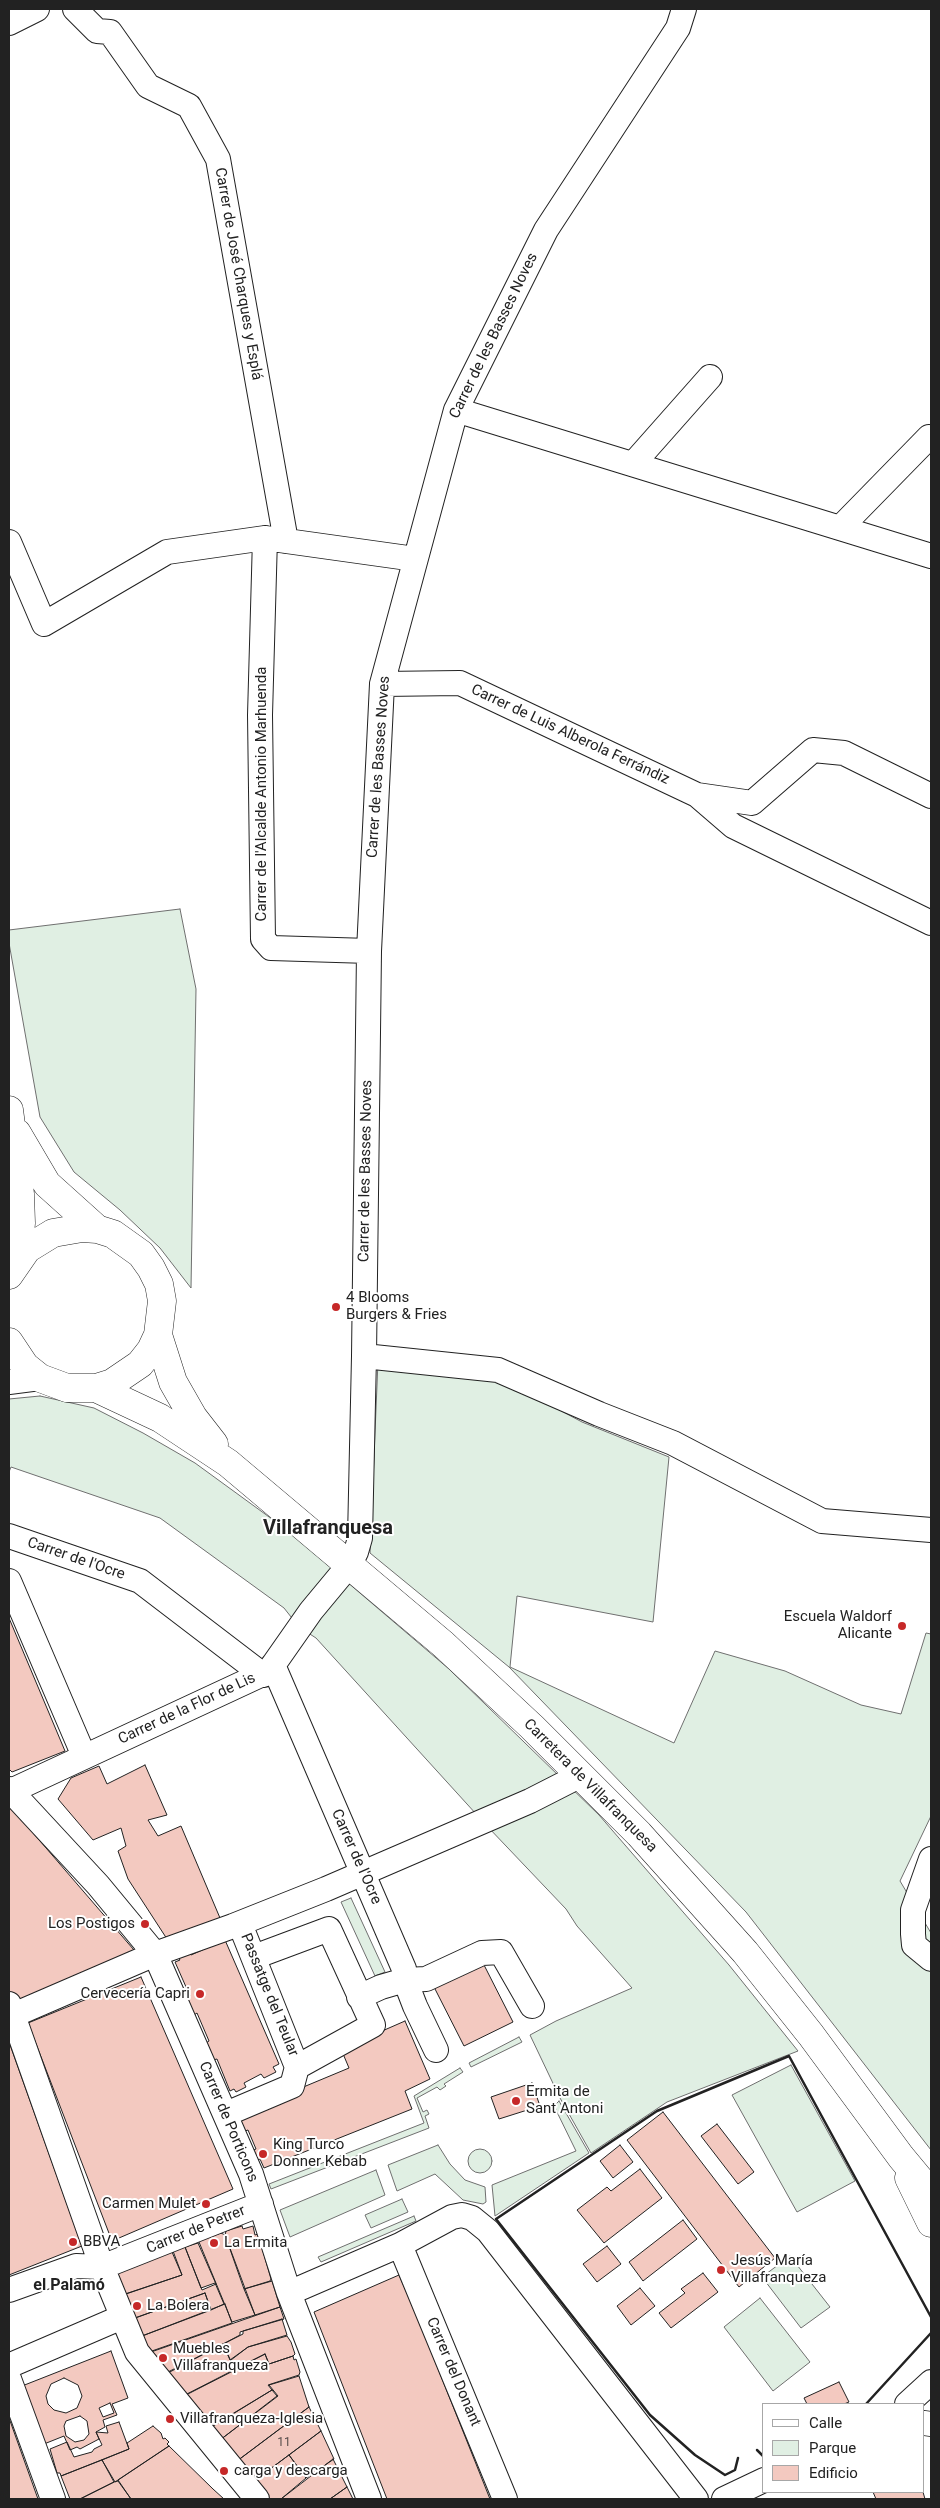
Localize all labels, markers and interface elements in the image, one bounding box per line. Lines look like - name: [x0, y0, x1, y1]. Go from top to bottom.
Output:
- street label: Carrer de José Charques y Esplá: [210, 166, 266, 382]
- street label: Carrer de les Basses Noves: [446, 250, 542, 422]
- street label: Carrer de l'Alcalde Antonio Marhuenda: [253, 667, 271, 921]
- street label: Carrer de les Basses Noves: [364, 675, 394, 859]
- street label: Carrer de Luis Alberola Ferrándiz: [468, 681, 672, 789]
- street label: Carrer de les Basses Noves: [355, 1080, 377, 1262]
- place label: 4 Blooms Burgers & Fries: [346, 1289, 447, 1324]
- marker: 4 Blooms Burgers & Fries: [330, 1301, 342, 1313]
- district label: Villafranquesa: [263, 1517, 393, 1541]
- street label: Carrer de l'Ocre: [25, 1534, 127, 1584]
- place label: Escuela Waldorf Alicante: [784, 1608, 892, 1643]
- marker: Escuela Waldorf Alicante: [896, 1620, 908, 1632]
- street label: Carrer de la Flor de Lis: [116, 1669, 258, 1749]
- street label: Carretera de Villafranquesa: [520, 1716, 660, 1856]
- street label: Carrer de l'Ocre: [327, 1807, 385, 1907]
- place label: Los Postigos: [48, 1915, 135, 1933]
- marker: Los Postigos: [139, 1918, 151, 1930]
- street label: Passatge del Teular: [236, 1931, 302, 2059]
- place label: Cervecería Capri: [80, 1985, 190, 2003]
- marker: Cervecería Capri: [194, 1988, 206, 2000]
- street label: Carrer de Porticons: [194, 2059, 262, 2185]
- place label: Ermita de Sant Antoni: [526, 2083, 603, 2118]
- marker: Ermita de Sant Antoni: [510, 2095, 522, 2107]
- place label: King Turco Donner Kebab: [273, 2136, 367, 2171]
- marker: King Turco Donner Kebab: [257, 2148, 269, 2160]
- place label: Carmen Mulet: [102, 2195, 196, 2213]
- marker: Carmen Mulet: [200, 2198, 212, 2210]
- street label: Carrer de Petrer: [144, 2202, 248, 2258]
- place label: BBVA: [83, 2233, 120, 2251]
- place label: La Ermita: [224, 2234, 287, 2252]
- marker: BBVA: [67, 2236, 79, 2248]
- marker: La Ermita: [208, 2237, 220, 2249]
- place label: Jesús María Villafranqueza: [731, 2252, 826, 2287]
- marker: Jesús María Villafranqueza: [715, 2264, 727, 2276]
- district label: el Palamó: [33, 2276, 105, 2296]
- place label: La Bolera: [147, 2297, 209, 2315]
- marker: La Bolera: [131, 2300, 143, 2312]
- street label: Carrer del Donant: [422, 2315, 484, 2429]
- place label: Muebles Villafranqueza: [173, 2340, 268, 2375]
- marker: Muebles Villafranqueza: [157, 2352, 169, 2364]
- legend: [762, 2403, 925, 2493]
- place label: Villafranqueza-Iglesia: [180, 2410, 323, 2428]
- marker: Villafranqueza-Iglesia: [164, 2413, 176, 2425]
- text: Calle: [809, 2414, 842, 2432]
- house number: 11: [277, 2436, 291, 2450]
- text: Parque: [809, 2439, 856, 2457]
- place label: carga y descarga: [234, 2462, 348, 2480]
- text: Edificio: [809, 2464, 858, 2482]
- marker: carga y descarga: [218, 2465, 230, 2477]

